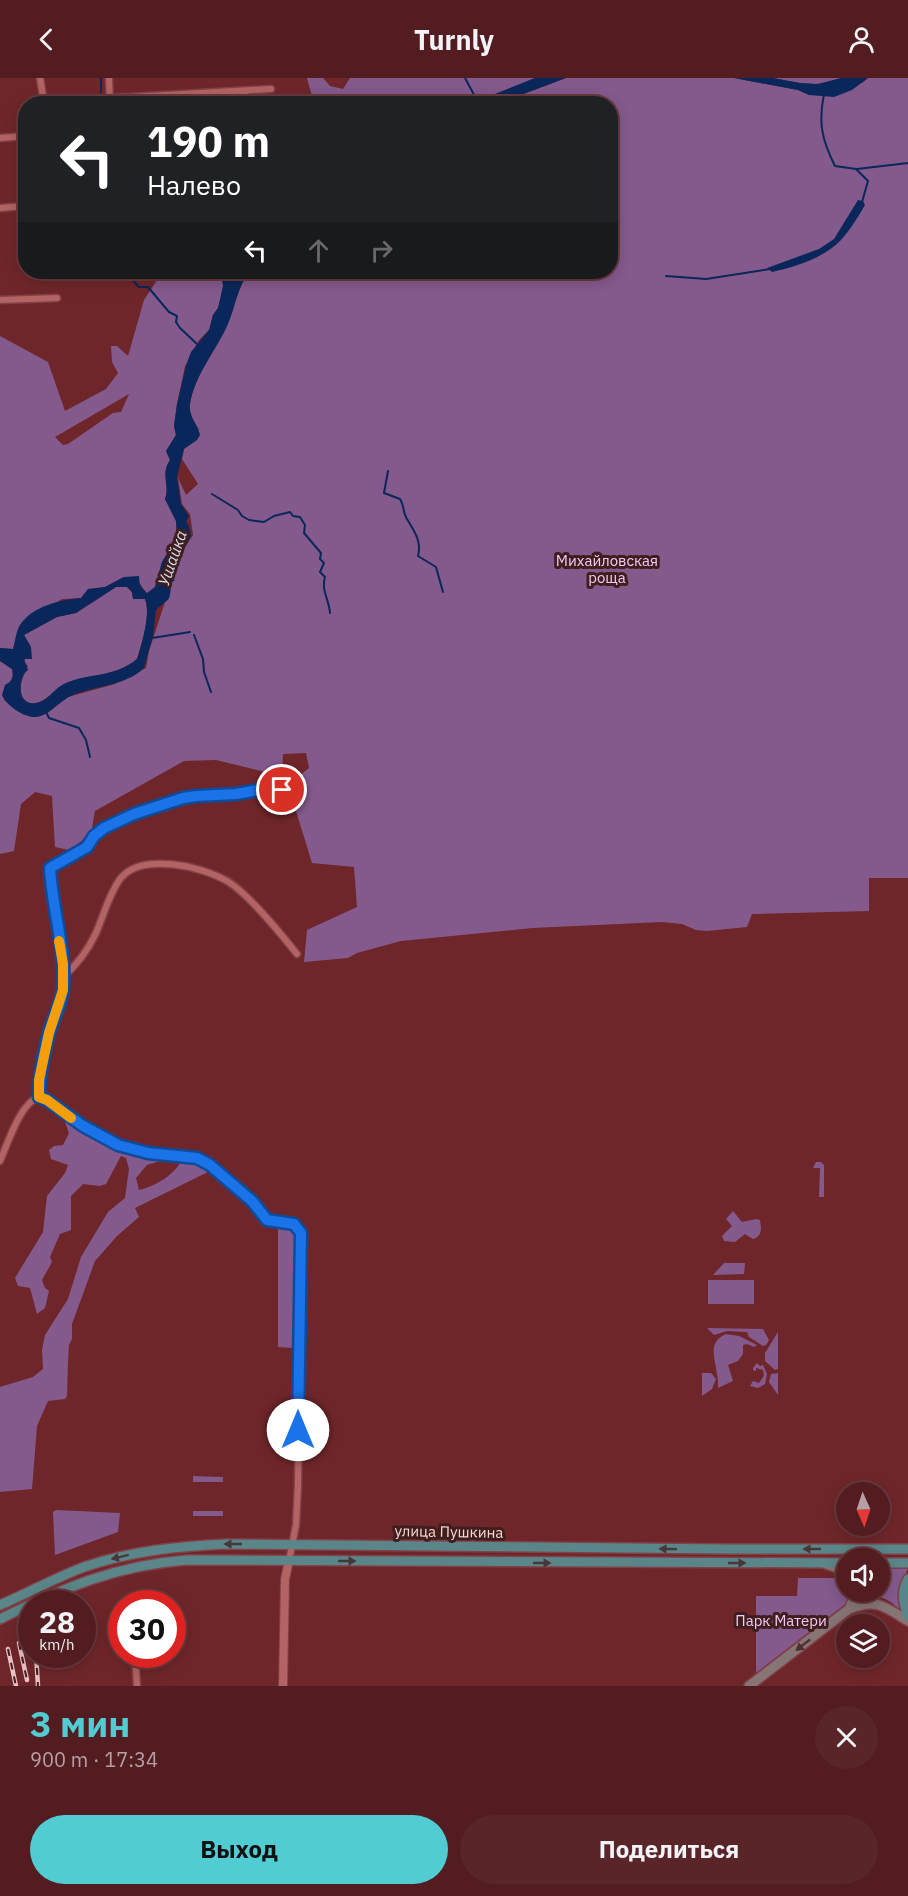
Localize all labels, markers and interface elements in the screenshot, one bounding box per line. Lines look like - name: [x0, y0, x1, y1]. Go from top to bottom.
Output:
- text: Turnly: [414, 22, 494, 57]
- icon: back: [30, 23, 63, 56]
- icon: person: [845, 23, 878, 56]
- text: 190 m: [147, 114, 270, 169]
- icon: left: [48, 120, 126, 198]
- text: Налево: [147, 167, 241, 202]
- icon: left: [239, 234, 272, 267]
- icon: ahead: [302, 234, 335, 267]
- icon: right: [365, 234, 398, 267]
- water label: Ушайка: [153, 528, 191, 588]
- park label: Михайловская роща: [556, 551, 658, 587]
- pin: [256, 764, 307, 815]
- icon: arrive: [265, 773, 298, 806]
- position arrow: [266, 1398, 330, 1462]
- north arrow: [836, 1482, 890, 1536]
- map controls: [836, 1482, 890, 1668]
- street label: улица Пушкина: [394, 1521, 504, 1542]
- one-way arrow: [224, 1539, 243, 1549]
- one-way arrow: [659, 1544, 678, 1554]
- one-way arrow: [802, 1544, 821, 1554]
- button: sound: [836, 1548, 890, 1602]
- one-way arrow: [111, 1552, 130, 1562]
- one-way arrow: [338, 1556, 357, 1566]
- one-way arrow: [533, 1558, 552, 1568]
- one-way arrow: [728, 1558, 747, 1568]
- speed limit sign: 30: [108, 1590, 186, 1668]
- text: 28: [39, 1602, 75, 1641]
- park label: Парк Матери: [735, 1611, 827, 1630]
- button: layers: [836, 1614, 890, 1668]
- text: km/h: [39, 1635, 75, 1654]
- one-way arrow: [795, 1639, 811, 1651]
- text: 3 мин: [30, 1700, 130, 1747]
- button: close: [815, 1706, 878, 1769]
- text: 900 m · 17:34: [30, 1746, 158, 1773]
- button: Выход: [30, 1815, 448, 1884]
- button: Поделиться: [460, 1815, 878, 1884]

